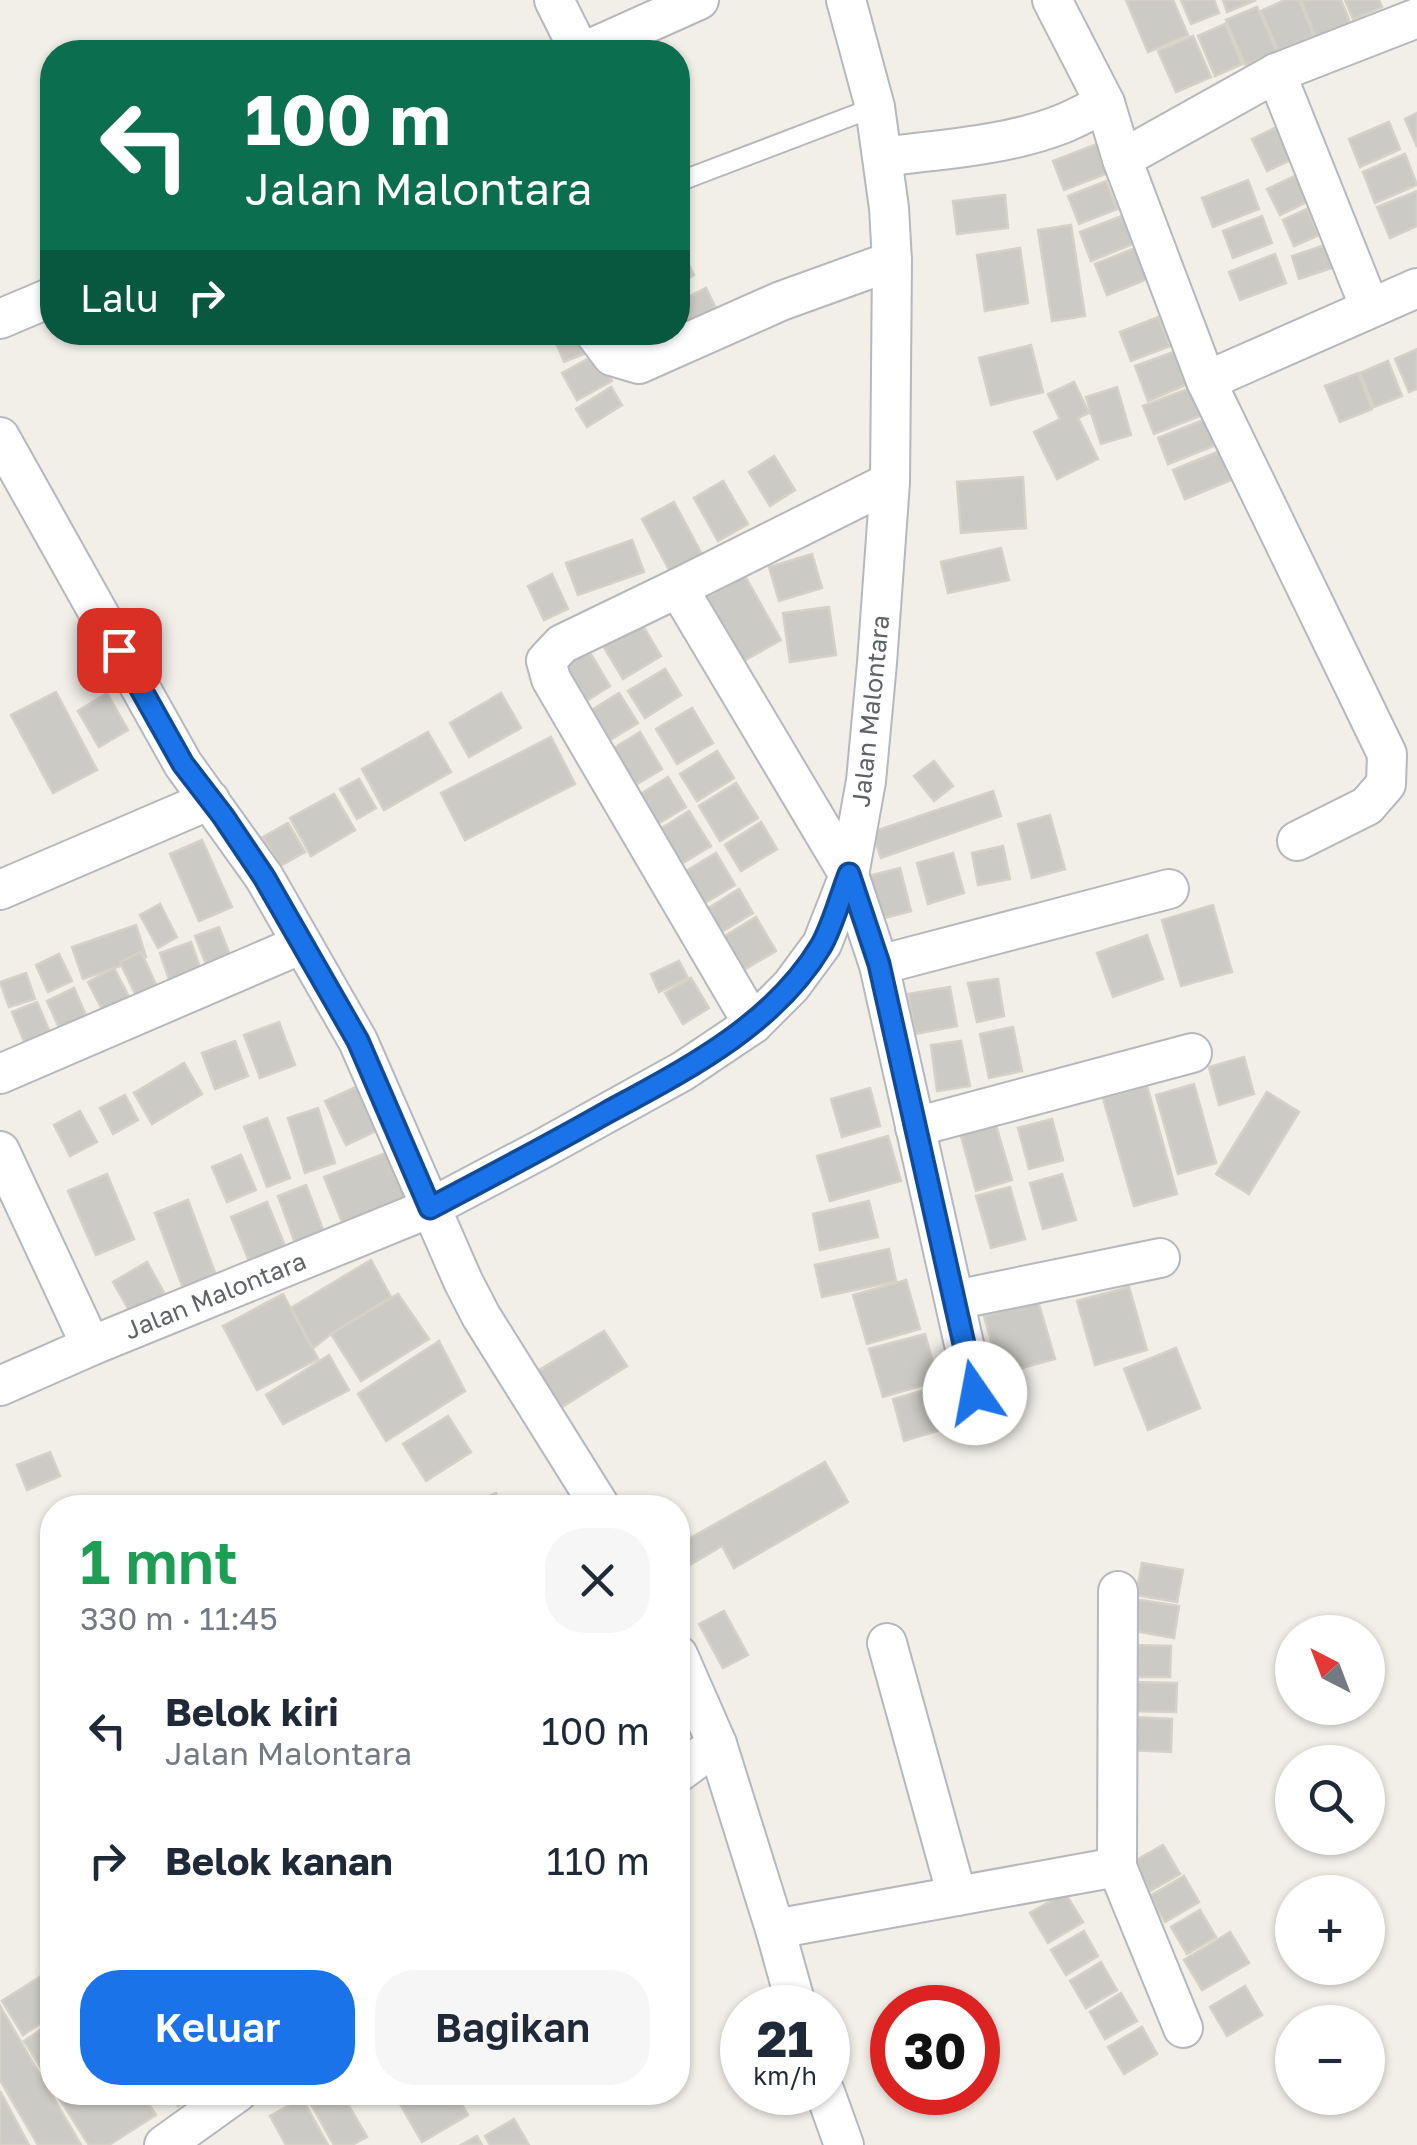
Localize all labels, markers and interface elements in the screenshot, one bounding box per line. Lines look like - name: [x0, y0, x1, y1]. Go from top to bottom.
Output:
- text: 100 m: [245, 76, 451, 160]
- icon: left: [80, 80, 210, 210]
- text: Jalan Malontara: [245, 161, 592, 215]
- icon: right: [179, 270, 234, 325]
- text: Lalu: [80, 275, 159, 320]
- pin: [77, 608, 162, 693]
- street label: Jalan Malontara: [844, 613, 896, 809]
- icon: arrive: [92, 623, 147, 678]
- street label: Jalan Malontara: [120, 1244, 310, 1346]
- position arrow: [923, 1341, 1027, 1445]
- text: 1 mnt: [80, 1525, 238, 1597]
- button: close: [545, 1528, 650, 1633]
- text: 330 m · 11:45: [80, 1599, 278, 1637]
- north arrow: [1275, 1615, 1385, 1725]
- map controls: [1275, 1615, 1385, 2115]
- text: Belok kiri: [165, 1689, 339, 1734]
- icon: left: [80, 1703, 135, 1758]
- text: 100 m: [541, 1708, 650, 1753]
- text: Jalan Malontara: [165, 1734, 412, 1772]
- button: search: [1275, 1745, 1385, 1855]
- icon: right: [80, 1833, 135, 1888]
- text: Belok kanan: [165, 1838, 393, 1883]
- text: 110 m: [546, 1838, 650, 1883]
- button: +: [1275, 1875, 1385, 1985]
- button: Keluar: [80, 1970, 355, 2085]
- button: Bagikan: [375, 1970, 650, 2085]
- speed limit sign: 30: [870, 1985, 1000, 2115]
- button: −: [1275, 2005, 1385, 2115]
- text: 21: [757, 2008, 813, 2068]
- text: km/h: [753, 2060, 817, 2091]

